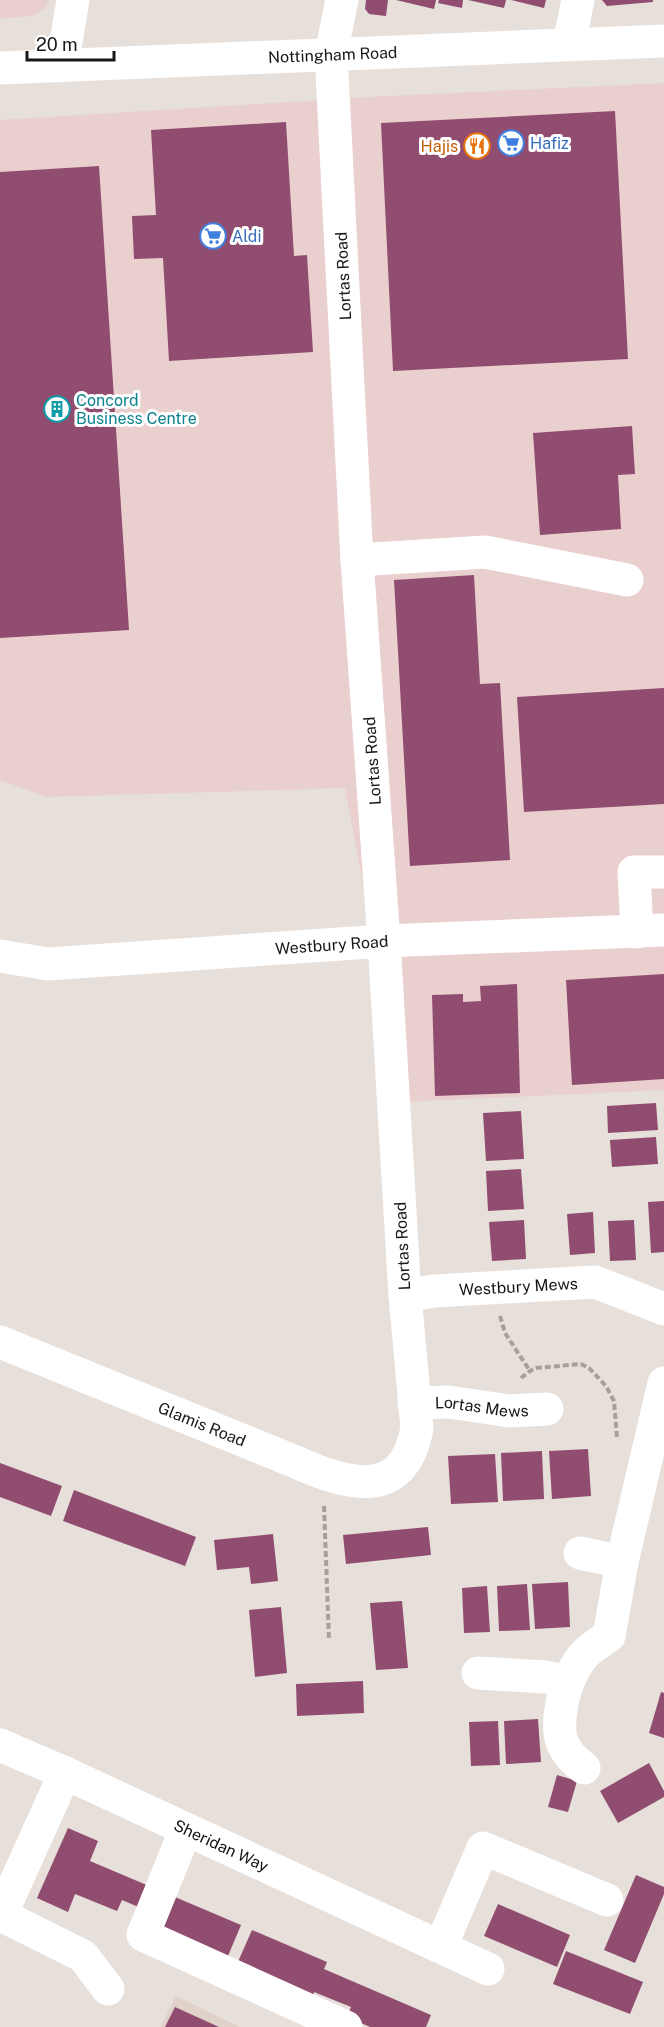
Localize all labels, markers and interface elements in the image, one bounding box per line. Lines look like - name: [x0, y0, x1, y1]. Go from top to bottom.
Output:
- scale bar: [27, 24, 114, 62]
- text: 20 m: [36, 34, 78, 55]
- street label: Nottingham Road: [268, 43, 398, 67]
- supermarket icon: Hafiz: [496, 128, 526, 158]
- restaurant icon: Hajis: [462, 131, 492, 161]
- place label: Hafiz: [530, 134, 569, 153]
- place label: Hajis: [421, 137, 458, 156]
- supermarket icon: Aldi: [198, 221, 228, 251]
- place label: Aldi: [232, 227, 261, 246]
- street label: Lortas Road: [332, 231, 355, 321]
- place label: Concord Business Centre: [76, 391, 197, 428]
- building icon: Concord Business Centre: [42, 394, 72, 424]
- street label: Lortas Road: [360, 716, 385, 806]
- street label: Westbury Road: [274, 932, 389, 958]
- street label: Lortas Road: [391, 1201, 414, 1291]
- street label: Westbury Mews: [459, 1274, 578, 1300]
- street label: Lortas Mews: [435, 1393, 529, 1421]
- street label: Glamis Road: [155, 1398, 249, 1451]
- street label: Sheridan Way: [171, 1816, 272, 1876]

